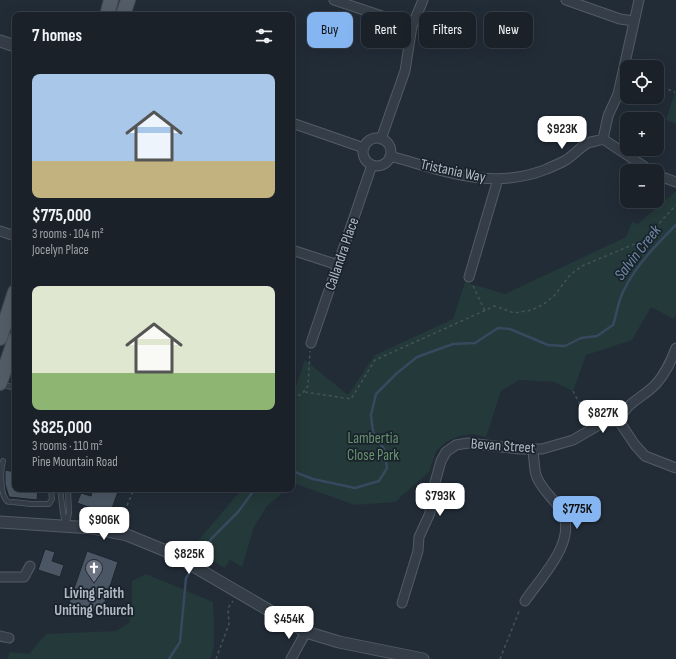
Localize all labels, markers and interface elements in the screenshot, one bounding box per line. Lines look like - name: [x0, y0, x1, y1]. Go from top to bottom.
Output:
- chip: Buy: [307, 12, 353, 48]
- chip: Rent: [361, 12, 411, 48]
- chip: Filters: [419, 12, 476, 48]
- chip: New: [484, 12, 533, 48]
- icon: filters: [253, 25, 275, 47]
- text: 7 homes: [32, 26, 82, 46]
- map controls: [620, 60, 664, 208]
- button: locate: [620, 60, 664, 104]
- icon: home: [118, 100, 190, 172]
- button: +: [620, 112, 664, 156]
- pin: $923K: [534, 116, 590, 150]
- text: $923K: [547, 121, 577, 137]
- street label: Tristania Way: [419, 155, 487, 187]
- button: −: [620, 164, 664, 208]
- text: $775,000: [32, 206, 91, 226]
- street label: Callandra Place: [321, 215, 363, 293]
- water label: Salvin Creek: [611, 221, 666, 284]
- text: 3 rooms · 104 m²: [32, 226, 104, 242]
- text: Jocelyn Place: [32, 242, 89, 258]
- icon: home: [118, 312, 190, 384]
- pin: $827K: [575, 400, 631, 434]
- text: $827K: [588, 405, 618, 421]
- text: $825,000: [32, 418, 92, 438]
- park label: Lambertia Close Park: [347, 429, 399, 465]
- street label: Bevan Street: [470, 434, 536, 458]
- text: 3 rooms · 110 m²: [32, 438, 103, 454]
- text: Pine Mountain Road: [32, 454, 118, 470]
- pin: $793K: [412, 483, 468, 517]
- text: $793K: [425, 488, 455, 504]
- pin: $775K: [549, 496, 605, 530]
- text: $775K: [562, 501, 592, 517]
- pin: $906K: [76, 507, 132, 541]
- text: $906K: [88, 512, 120, 528]
- pin: $825K: [161, 541, 217, 575]
- text: $825K: [174, 546, 204, 562]
- church icon: Living Faith Uniting Church: [84, 558, 104, 583]
- place label: Living Faith Uniting Church: [54, 584, 134, 620]
- pin: $454K: [261, 606, 317, 640]
- text: $454K: [274, 611, 304, 627]

